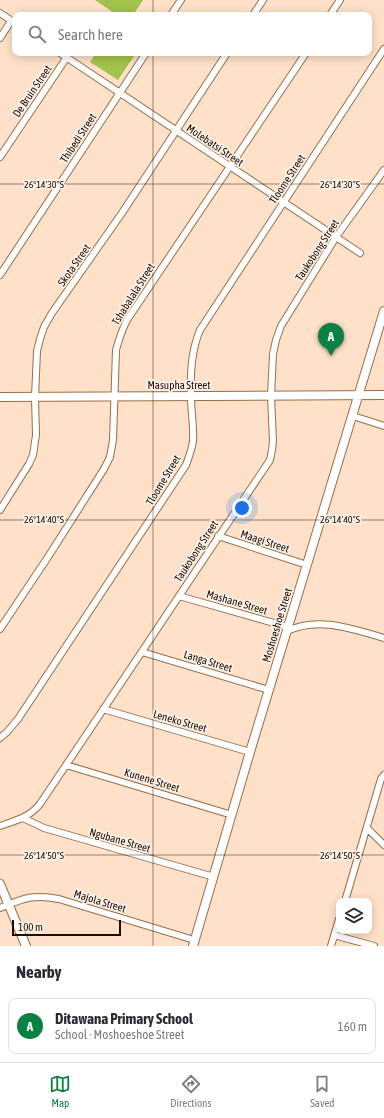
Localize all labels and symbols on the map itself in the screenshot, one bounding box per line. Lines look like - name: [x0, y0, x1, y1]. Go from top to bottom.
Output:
- street label: De Bruin Street: [10, 63, 54, 119]
- street label: Thibedi Street: [58, 111, 98, 165]
- street label: Molebatsi Street: [184, 122, 246, 168]
- street label: Tloome Street: [267, 152, 307, 206]
- text: 26°14'30"S: [24, 179, 64, 190]
- text: 26°14'30"S: [320, 179, 360, 190]
- street label: Taukobong Street: [293, 217, 341, 283]
- street label: Skota Street: [55, 242, 93, 288]
- street label: Tshabalala Street: [109, 261, 157, 327]
- pin: A: [318, 323, 344, 356]
- street label: Masupha Street: [148, 379, 211, 391]
- street label: Tloome Street: [143, 453, 183, 507]
- your location: [232, 498, 252, 518]
- text: 26°14'40"S: [24, 514, 64, 525]
- text: 26°14'40"S: [320, 514, 360, 525]
- street label: Taukobong Street: [172, 518, 220, 584]
- street label: Maagi Street: [239, 527, 291, 555]
- street label: Moshoeshoe Street: [260, 586, 294, 664]
- street label: Mashane Street: [205, 588, 269, 616]
- street label: Langa Street: [182, 648, 234, 674]
- street label: Leneko Street: [152, 708, 208, 734]
- street label: Kunene Street: [123, 766, 181, 794]
- street label: Ngubane Street: [88, 826, 152, 854]
- text: 26°14'50"S: [24, 850, 64, 861]
- text: 26°14'50"S: [320, 850, 360, 861]
- street label: Majola Street: [72, 887, 128, 915]
- scale bar: [12, 918, 121, 937]

